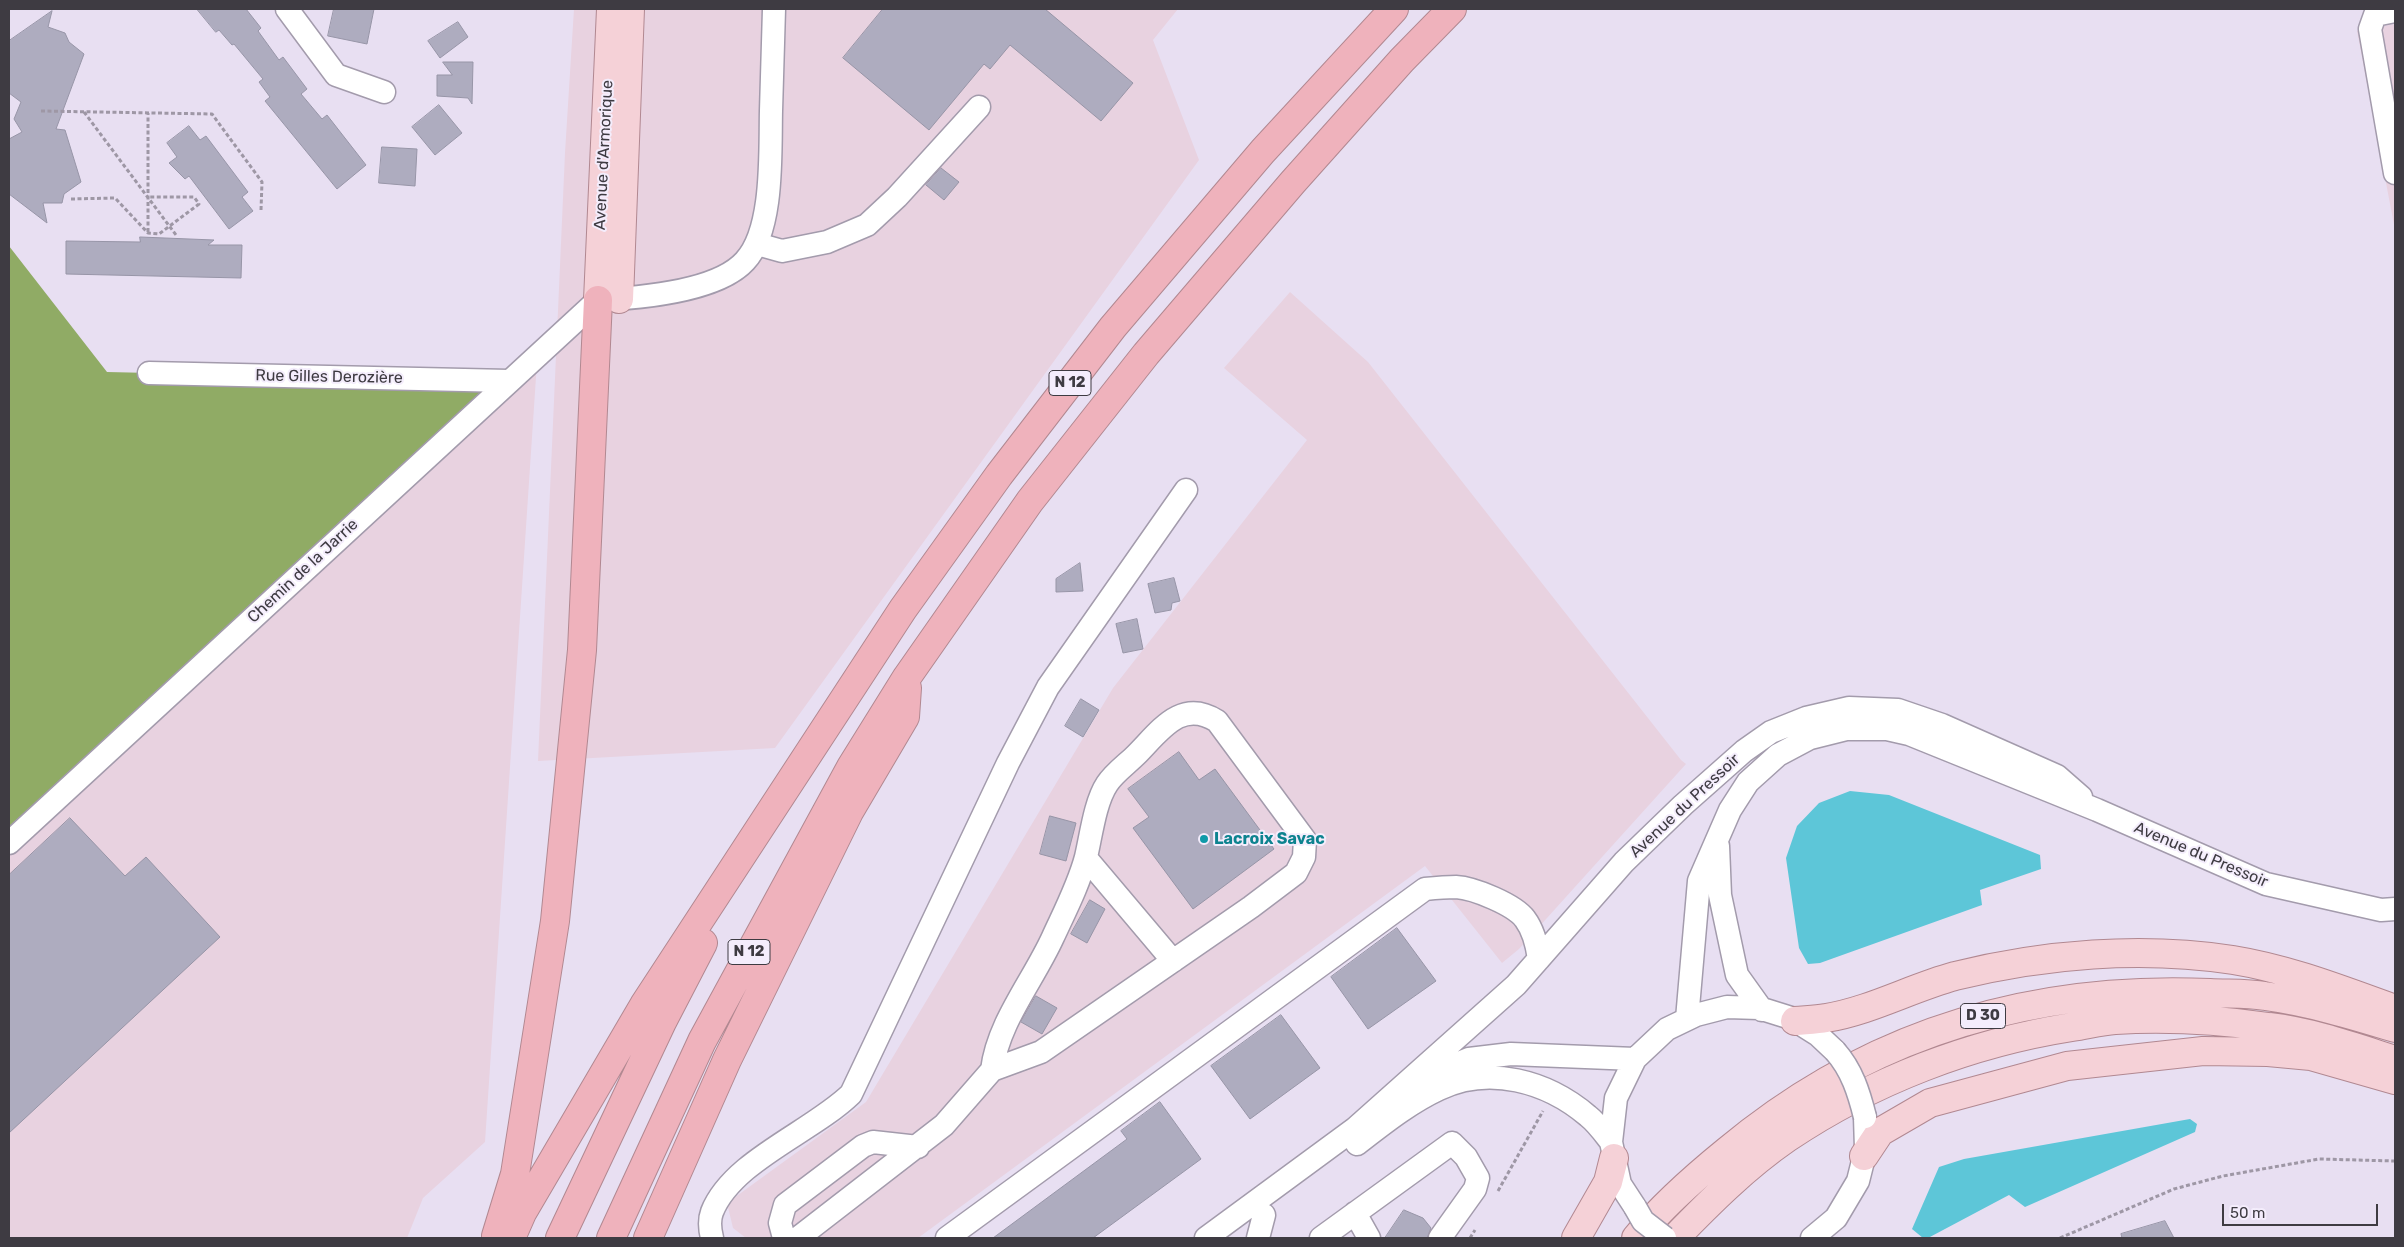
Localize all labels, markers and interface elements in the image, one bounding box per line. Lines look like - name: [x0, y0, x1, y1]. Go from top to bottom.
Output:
- street label: Avenue d'Armorique: [590, 80, 618, 230]
- street label: Rue Gilles Derozière: [255, 366, 403, 388]
- road number: N 12: [1049, 370, 1091, 396]
- street label: Chemin de la Jarrie: [244, 515, 362, 627]
- street label: Avenue du Pressoir: [1626, 750, 1744, 862]
- street label: Avenue du Pressoir: [2131, 818, 2271, 892]
- place label: Lacroix Savac: [1214, 829, 1325, 849]
- marker: Lacroix Savac: [1198, 833, 1210, 845]
- road number: N 12: [728, 940, 770, 964]
- road number: D 30: [1960, 1004, 2006, 1028]
- scale bar: [2224, 1194, 2380, 1226]
- text: 50 m: [2230, 1204, 2265, 1222]

